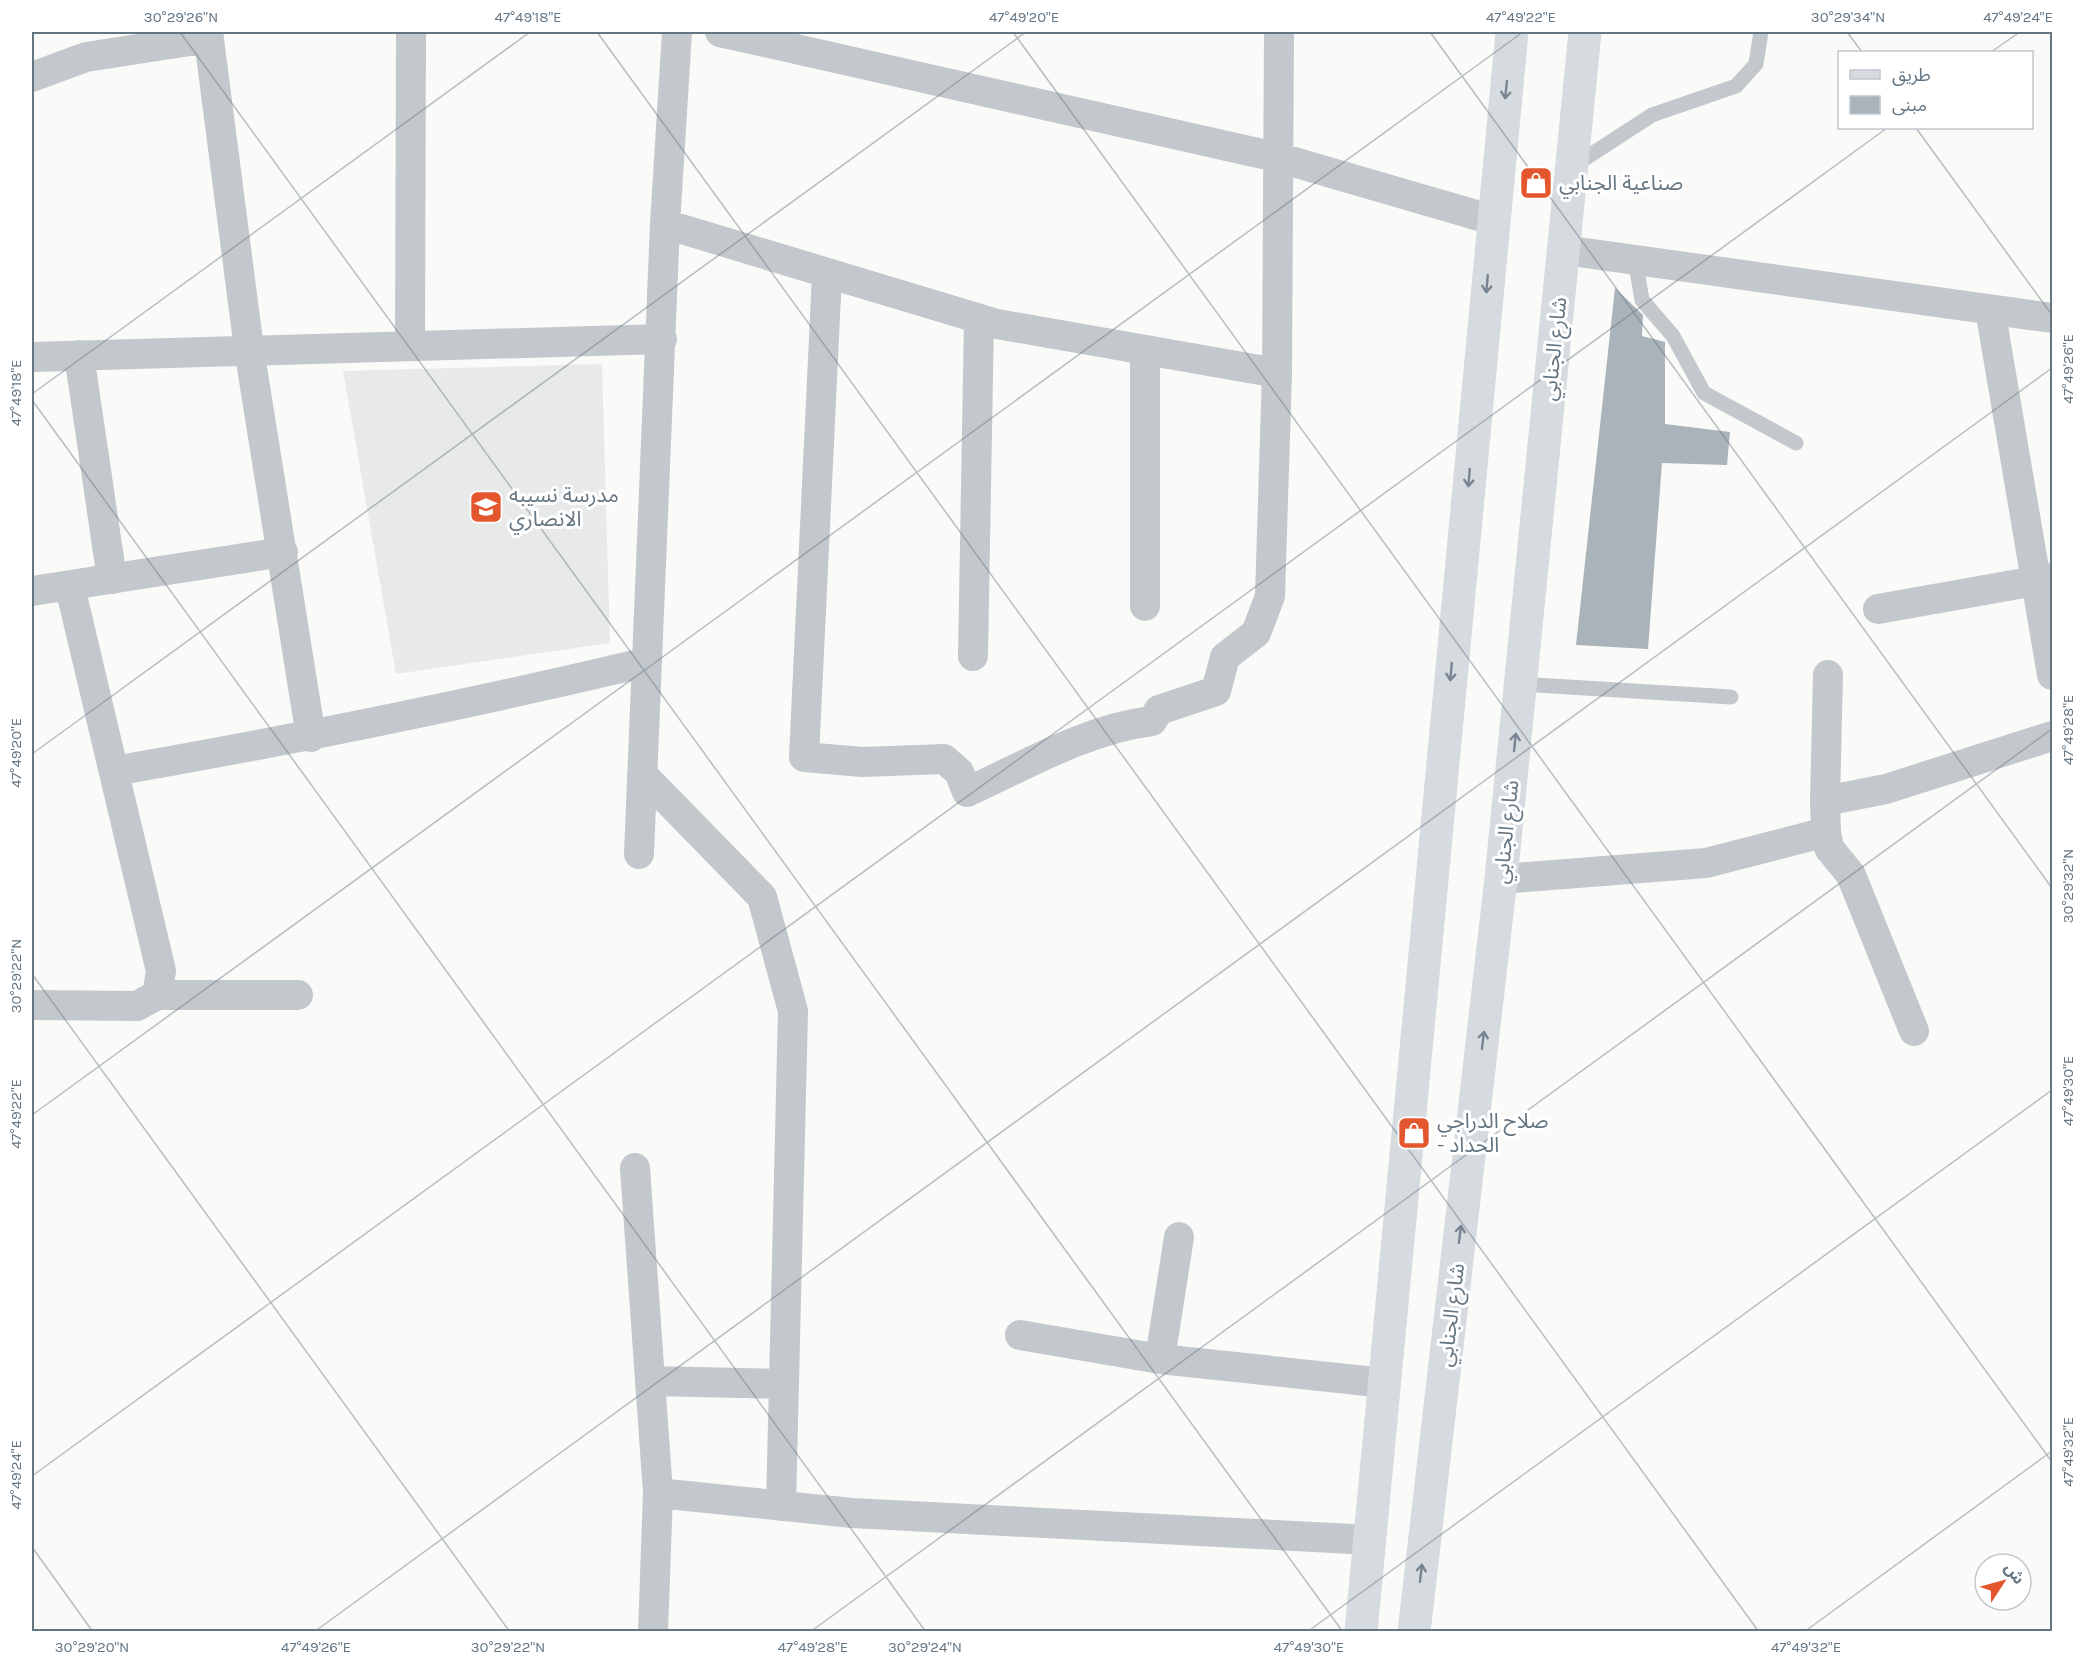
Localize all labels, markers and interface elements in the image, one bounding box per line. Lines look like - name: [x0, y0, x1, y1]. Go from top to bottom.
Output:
- text: 30°29'26"N: [144, 8, 218, 26]
- text: 47°49'18"E: [495, 8, 561, 26]
- text: 47°49'20"E: [989, 8, 1059, 26]
- text: 47°49'22"E: [1486, 8, 1556, 26]
- text: 30°29'34"N: [1811, 8, 1885, 26]
- text: 47°49'24"E: [1983, 8, 2053, 26]
- legend: [1838, 51, 2033, 129]
- text: طريق: [1892, 64, 1931, 86]
- one-way arrow: [1500, 79, 1511, 99]
- text: مبنى: [1892, 94, 1927, 116]
- shop icon: صناعية الجنابي: [1518, 165, 1554, 201]
- place label: صناعية الجنابي: [1559, 171, 1683, 199]
- one-way arrow: [1481, 273, 1492, 293]
- street label: شارع الجنابي: [1537, 296, 1575, 402]
- text: 47°49'26"E: [2059, 334, 2077, 404]
- text: 47°49'18"E: [7, 360, 25, 426]
- one-way arrow: [1463, 467, 1474, 487]
- place label: مدرسة نسيبه الانصاري: [509, 483, 619, 535]
- school or university icon: مدرسة نسيبه الانصاري: [468, 489, 504, 525]
- one-way arrow: [1445, 662, 1456, 682]
- text: 47°49'28"E: [2059, 695, 2077, 765]
- text: 47°49'20"E: [7, 718, 25, 788]
- one-way arrow: [1510, 732, 1521, 752]
- street label: شارع الجنابي: [1489, 779, 1527, 885]
- text: 30°29'32"N: [2059, 849, 2077, 923]
- text: 30°29'22"N: [7, 939, 25, 1013]
- one-way arrow: [1478, 1031, 1489, 1050]
- text: 47°49'30"E: [2059, 1056, 2077, 1126]
- text: 47°49'22"E: [7, 1079, 25, 1149]
- place label: صلاح الدراجي - الحداد: [1437, 1109, 1549, 1157]
- shop icon: صلاح الدراجي - الحداد: [1396, 1115, 1432, 1151]
- one-way arrow: [1455, 1224, 1466, 1244]
- street label: شارع الجنابي: [1433, 1262, 1473, 1369]
- text: 47°49'32"E: [2059, 1417, 2077, 1487]
- text: 47°49'24"E: [7, 1440, 25, 1510]
- north arrow: [1973, 1552, 2033, 1612]
- text: ش: [2001, 1559, 2029, 1588]
- one-way arrow: [1416, 1564, 1427, 1584]
- text: 30°29'20"N: [55, 1638, 129, 1656]
- text: 47°49'26"E: [281, 1638, 351, 1656]
- text: 30°29'22"N: [471, 1638, 545, 1656]
- text: 47°49'28"E: [778, 1638, 848, 1656]
- text: 30°29'24"N: [888, 1638, 962, 1656]
- text: 47°49'30"E: [1274, 1638, 1344, 1656]
- text: 47°49'32"E: [1771, 1638, 1841, 1656]

